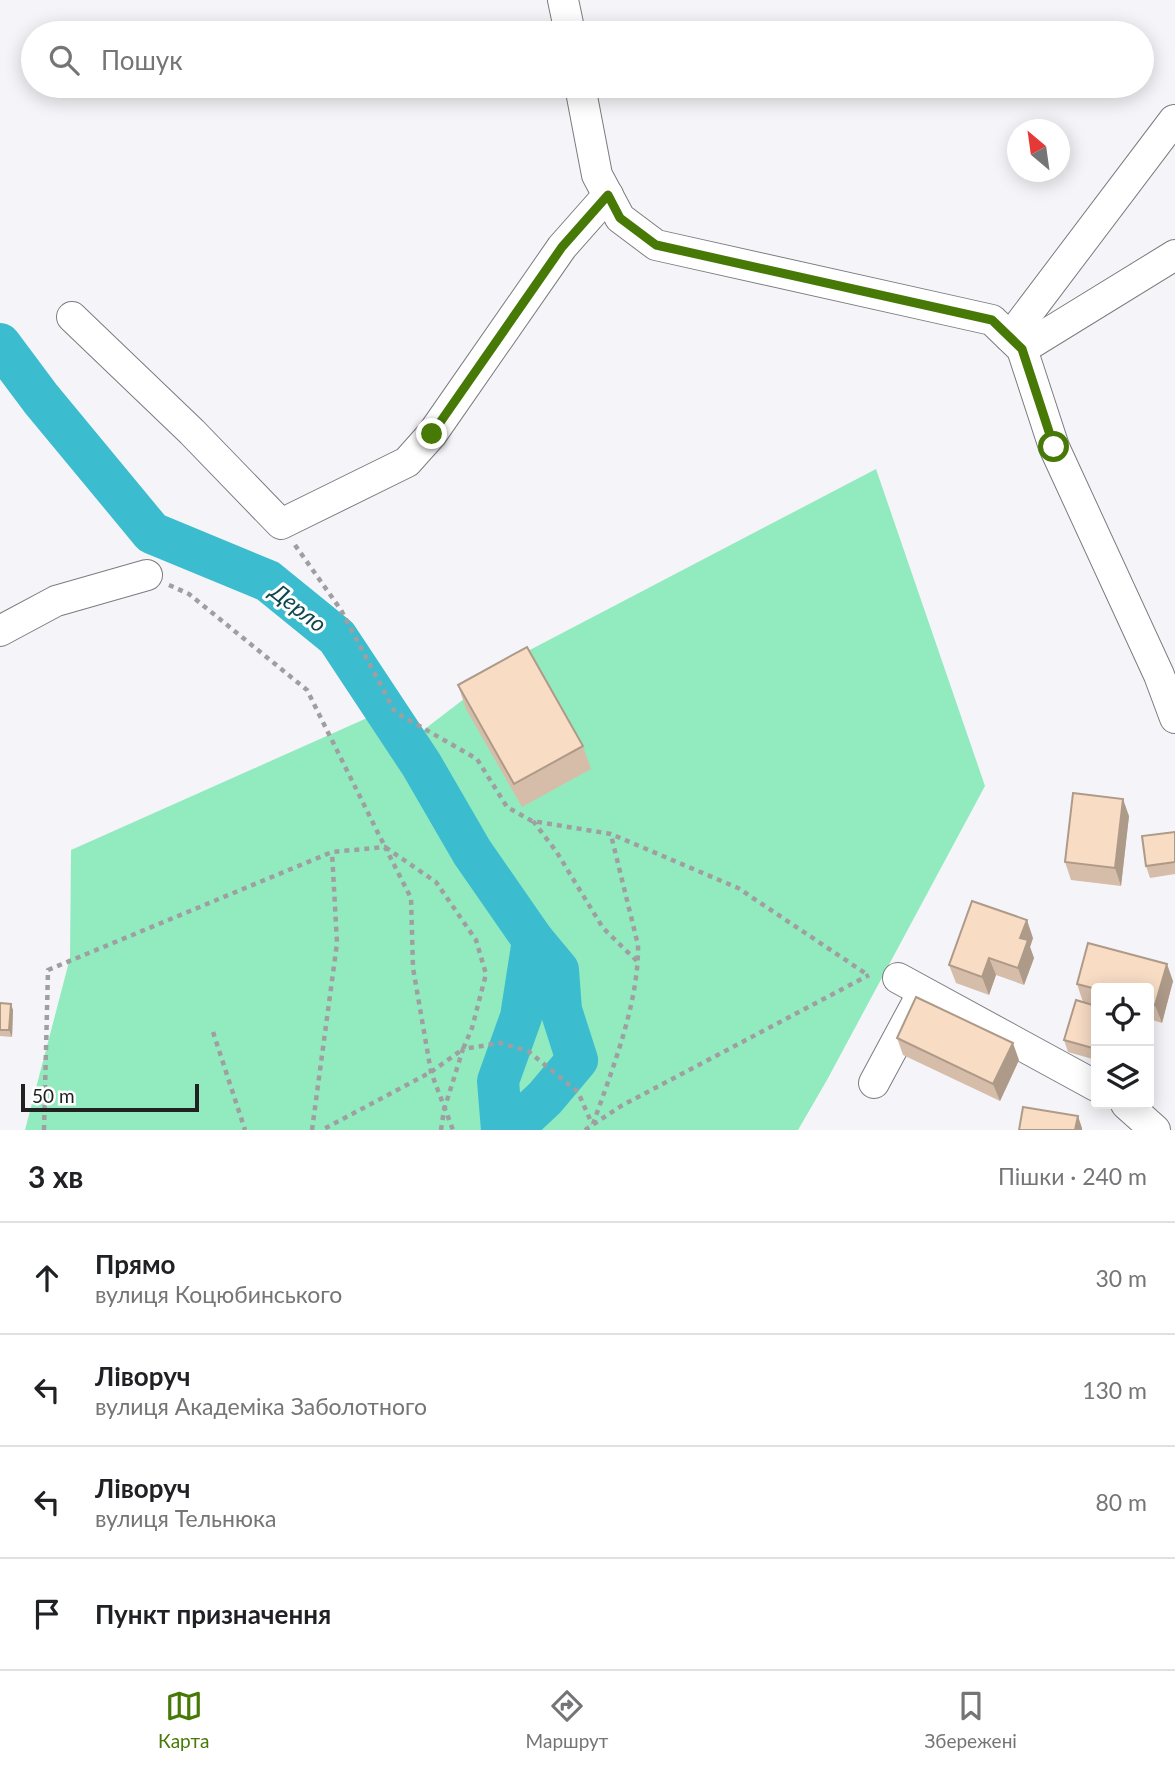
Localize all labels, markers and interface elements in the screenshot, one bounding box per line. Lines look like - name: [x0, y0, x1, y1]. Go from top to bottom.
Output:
- search box: [21, 21, 1154, 98]
- icon: search: [45, 41, 83, 79]
- text: Пошук: [101, 44, 183, 76]
- north arrow: [1007, 119, 1070, 182]
- route end: [416, 418, 447, 449]
- route start: [1038, 431, 1069, 462]
- water label: Дерло: [264, 575, 332, 637]
- map controls: [1091, 983, 1154, 1109]
- button: locate: [1091, 983, 1154, 1046]
- button: layers: [1091, 1046, 1154, 1109]
- scale bar: [21, 1081, 200, 1113]
- text: 50 m: [32, 1084, 75, 1107]
- text: 3 хв: [28, 1158, 83, 1194]
- text: Пішки · 240 m: [998, 1162, 1147, 1190]
- text: Прямо: [95, 1248, 176, 1280]
- icon: ahead: [28, 1259, 66, 1297]
- text: 30 m: [1096, 1264, 1147, 1292]
- text: вулиця Коцюбинського: [95, 1280, 342, 1308]
- text: Ліворуч: [95, 1360, 191, 1392]
- icon: left: [28, 1371, 66, 1409]
- text: 130 m: [1082, 1376, 1147, 1404]
- text: вулиця Академіка Заболотного: [95, 1392, 427, 1420]
- text: Ліворуч: [95, 1472, 191, 1504]
- icon: left: [28, 1483, 66, 1521]
- text: 80 m: [1096, 1488, 1147, 1516]
- text: вулиця Тельнюка: [95, 1504, 276, 1532]
- icon: arrive: [28, 1595, 66, 1633]
- text: Пункт призначення: [95, 1598, 331, 1630]
- tab: Карта: [158, 1687, 209, 1752]
- tab: Маршрут: [526, 1687, 608, 1752]
- tab: Збережені: [925, 1687, 1017, 1752]

